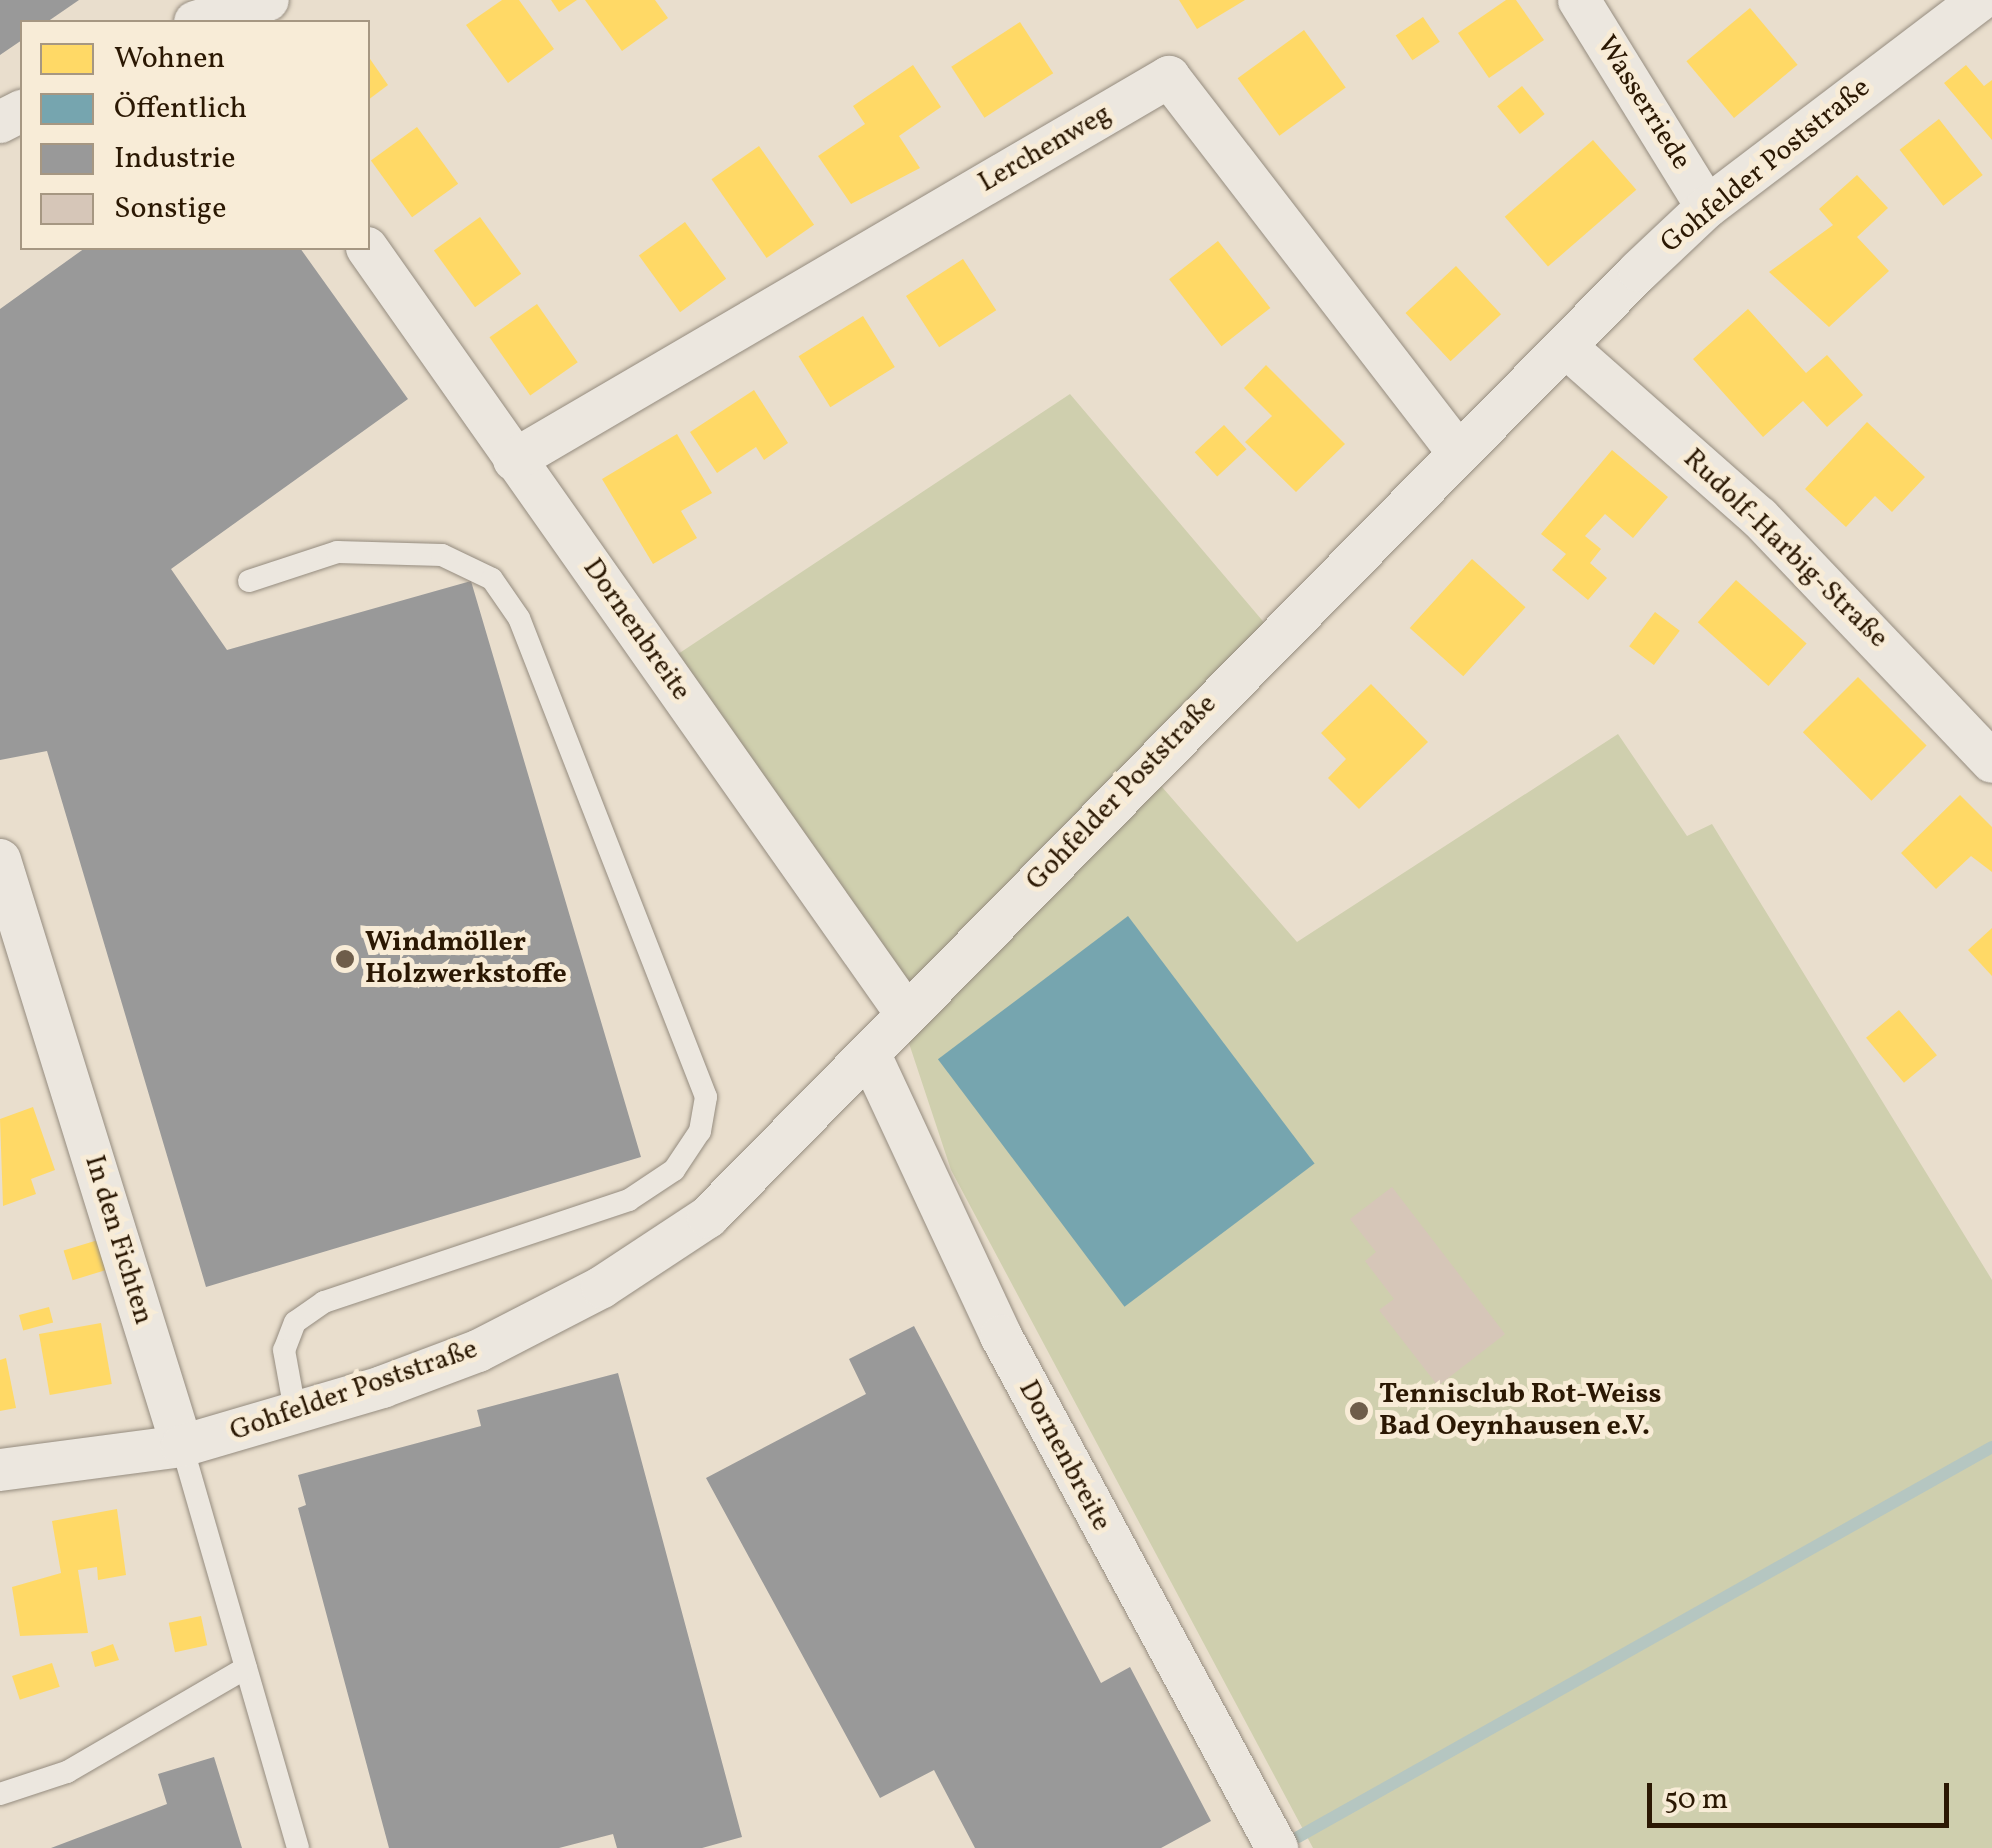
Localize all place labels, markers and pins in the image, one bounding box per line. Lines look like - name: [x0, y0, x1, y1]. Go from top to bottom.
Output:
- place label: Windmöller Holzwerkstoffe: [365, 926, 567, 992]
- marker: Windmöller Holzwerkstoffe: [334, 948, 356, 970]
- place label: Tennisclub Rot-Weiss Bad Oeynhausen e.V.: [1379, 1378, 1661, 1444]
- marker: Tennisclub Rot-Weiss Bad Oeynhausen e.V.: [1348, 1400, 1370, 1422]

